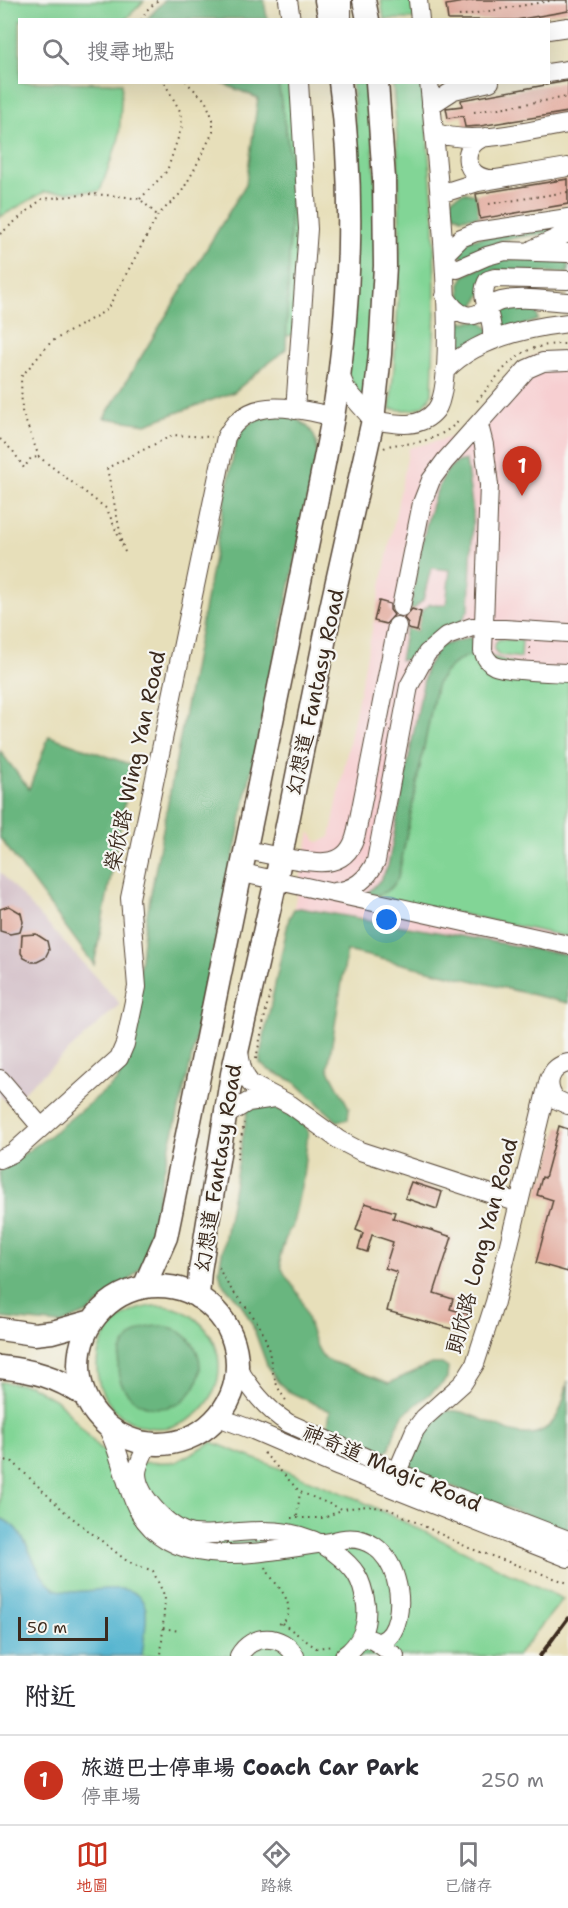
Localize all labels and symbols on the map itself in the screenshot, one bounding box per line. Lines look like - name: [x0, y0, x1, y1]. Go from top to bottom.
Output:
- pin: 1: [502, 446, 542, 496]
- street label: 幻想道 Fantasy Road: [279, 586, 351, 798]
- street label: 榮欣路 Wing Yan Road: [98, 648, 172, 874]
- your location: [372, 905, 401, 934]
- street label: 幻想道 Fantasy Road: [188, 1062, 248, 1274]
- street label: 朗欣路 Long Yan Road: [440, 1135, 524, 1357]
- street label: 神奇道 Magic Road: [298, 1418, 486, 1518]
- scale bar: [18, 1614, 108, 1642]

